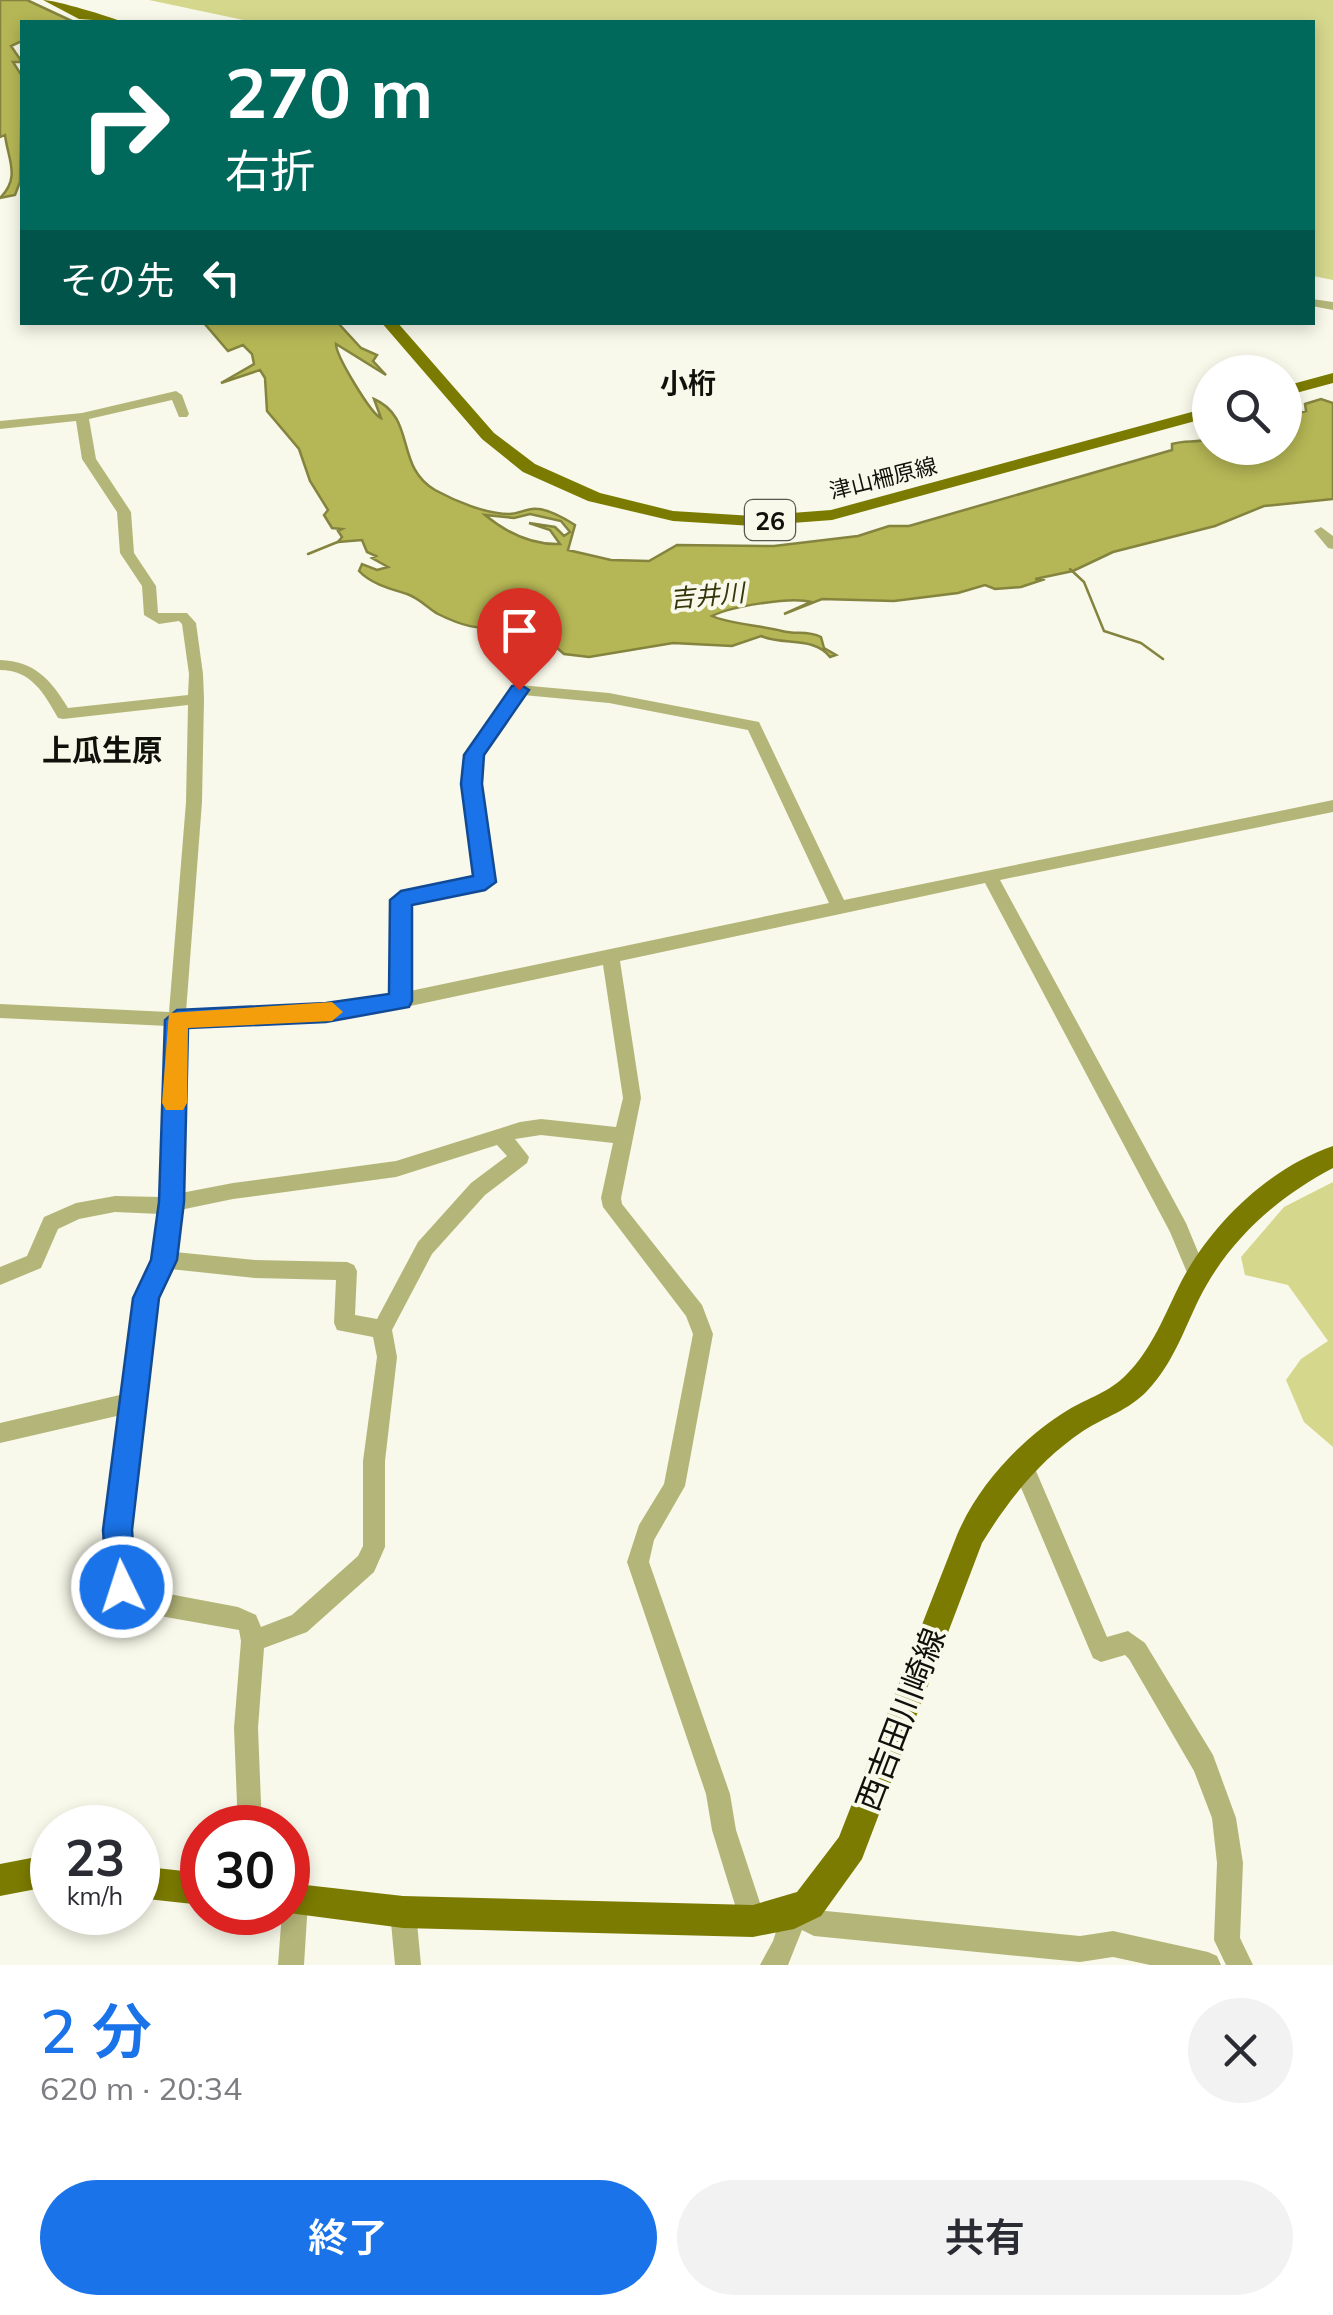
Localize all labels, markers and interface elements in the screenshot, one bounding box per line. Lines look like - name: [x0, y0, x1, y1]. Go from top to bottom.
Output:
- text: 270 m: [225, 48, 433, 136]
- icon: right: [60, 60, 190, 190]
- text: 右折: [225, 142, 315, 198]
- icon: left: [194, 250, 249, 305]
- text: その先: [60, 256, 174, 304]
- map controls: [1192, 355, 1302, 465]
- button: search: [1192, 355, 1302, 465]
- district label: 小桁: [660, 365, 716, 400]
- street label: 津山柵原線: [826, 451, 940, 505]
- road number: 26: [745, 500, 795, 540]
- water label: 吉井川: [668, 576, 749, 614]
- pin: [477, 588, 562, 691]
- icon: arrive: [492, 603, 547, 658]
- district label: 上瓜生原: [42, 731, 162, 769]
- position arrow: [70, 1535, 174, 1639]
- street label: 西吉田川崎線: [847, 1622, 953, 1816]
- speed limit sign: 30: [180, 1805, 310, 1935]
- text: 23: [65, 1826, 125, 1889]
- text: km/h: [67, 1880, 123, 1911]
- text: 2 分: [40, 1993, 152, 2068]
- button: close: [1188, 1998, 1293, 2103]
- text: 620 m · 20:34: [40, 2068, 242, 2108]
- button: 終了: [40, 2180, 657, 2295]
- button: 共有: [677, 2180, 1293, 2295]

